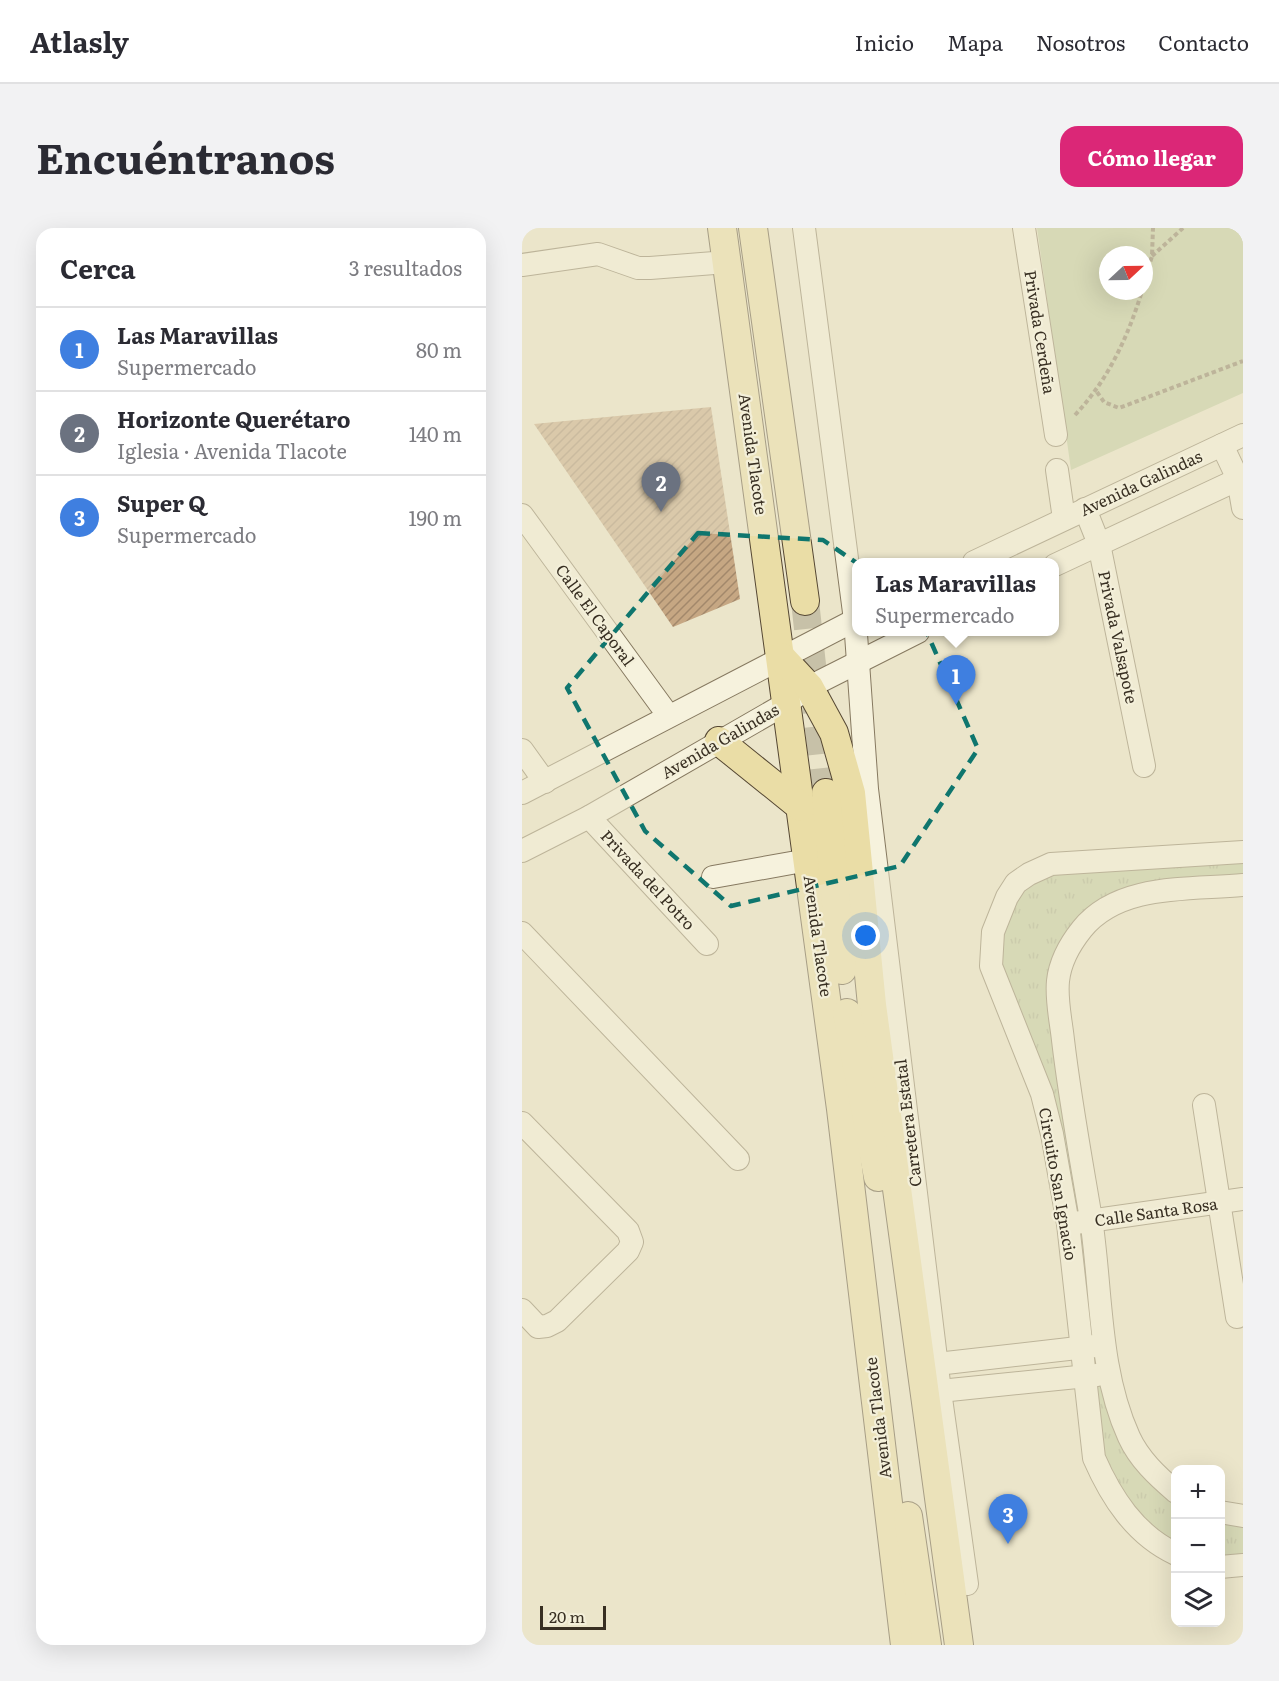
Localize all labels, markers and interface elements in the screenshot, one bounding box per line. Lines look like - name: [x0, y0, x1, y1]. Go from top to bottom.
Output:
- text: Atlasly: [30, 20, 129, 62]
- text: Inicio: [855, 26, 914, 57]
- text: Mapa: [947, 26, 1003, 57]
- text: Nosotros: [1036, 26, 1125, 57]
- text: Contacto: [1158, 26, 1249, 57]
- text: Encuéntranos: [36, 125, 335, 187]
- button: Cómo llegar: [1060, 126, 1243, 187]
- north arrow: [1099, 246, 1153, 300]
- text: Cerca: [60, 248, 136, 287]
- text: 3 resultados: [349, 252, 462, 282]
- street label: Privada Cerdeña: [1019, 268, 1063, 396]
- text: Las Maravillas: [117, 318, 278, 351]
- text: 1: [75, 334, 84, 364]
- text: 80 m: [416, 334, 462, 364]
- text: Supermercado: [117, 351, 257, 381]
- street label: Avenida Tlacote: [734, 392, 774, 516]
- text: Horizonte Querétaro: [117, 402, 350, 435]
- text: 2: [74, 418, 85, 448]
- text: 140 m: [409, 418, 462, 448]
- text: Iglesia · Avenida Tlacote: [117, 435, 347, 465]
- street label: Avenida Galindas: [1076, 443, 1206, 521]
- pin: 2: [642, 462, 680, 512]
- text: Super Q: [117, 486, 206, 519]
- text: 3: [74, 502, 85, 532]
- text: 190 m: [408, 502, 462, 532]
- text: Supermercado: [117, 519, 257, 549]
- popup: [852, 558, 1059, 636]
- street label: Calle El Caporal: [551, 559, 641, 670]
- text: Las Maravillas: [875, 566, 1036, 599]
- street label: Privada Valsapote: [1093, 568, 1145, 706]
- text: Supermercado: [875, 599, 1015, 629]
- pin: 1: [936, 656, 976, 705]
- street label: Avenida Galindas: [656, 697, 783, 784]
- street label: Privada del Potro: [596, 824, 702, 935]
- street label: Avenida Tlacote: [799, 874, 839, 998]
- your location: [851, 921, 880, 950]
- street label: Carretera Estatal: [887, 1058, 927, 1188]
- street label: Circuito San Ignacio: [1034, 1106, 1084, 1262]
- street label: Calle Santa Rosa: [1093, 1190, 1219, 1232]
- street label: Avenida Tlacote: [858, 1356, 896, 1480]
- map controls: [1171, 1465, 1225, 1627]
- button: +: [1171, 1465, 1225, 1519]
- pin: 3: [988, 1494, 1028, 1544]
- button: −: [1171, 1519, 1225, 1573]
- button: layers: [1171, 1573, 1225, 1627]
- scale bar: [540, 1603, 606, 1630]
- text: 20 m: [549, 1604, 585, 1628]

